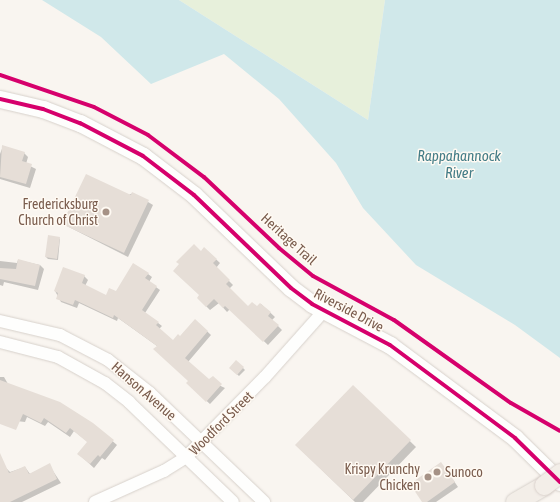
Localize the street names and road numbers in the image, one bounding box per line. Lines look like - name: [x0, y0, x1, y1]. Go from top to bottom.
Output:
- street label: Heritage Trail: [258, 210, 320, 268]
- street label: Riverside Drive: [311, 285, 387, 335]
- street label: Hanson Avenue: [108, 358, 180, 424]
- street label: Woodford Street: [186, 388, 256, 458]

